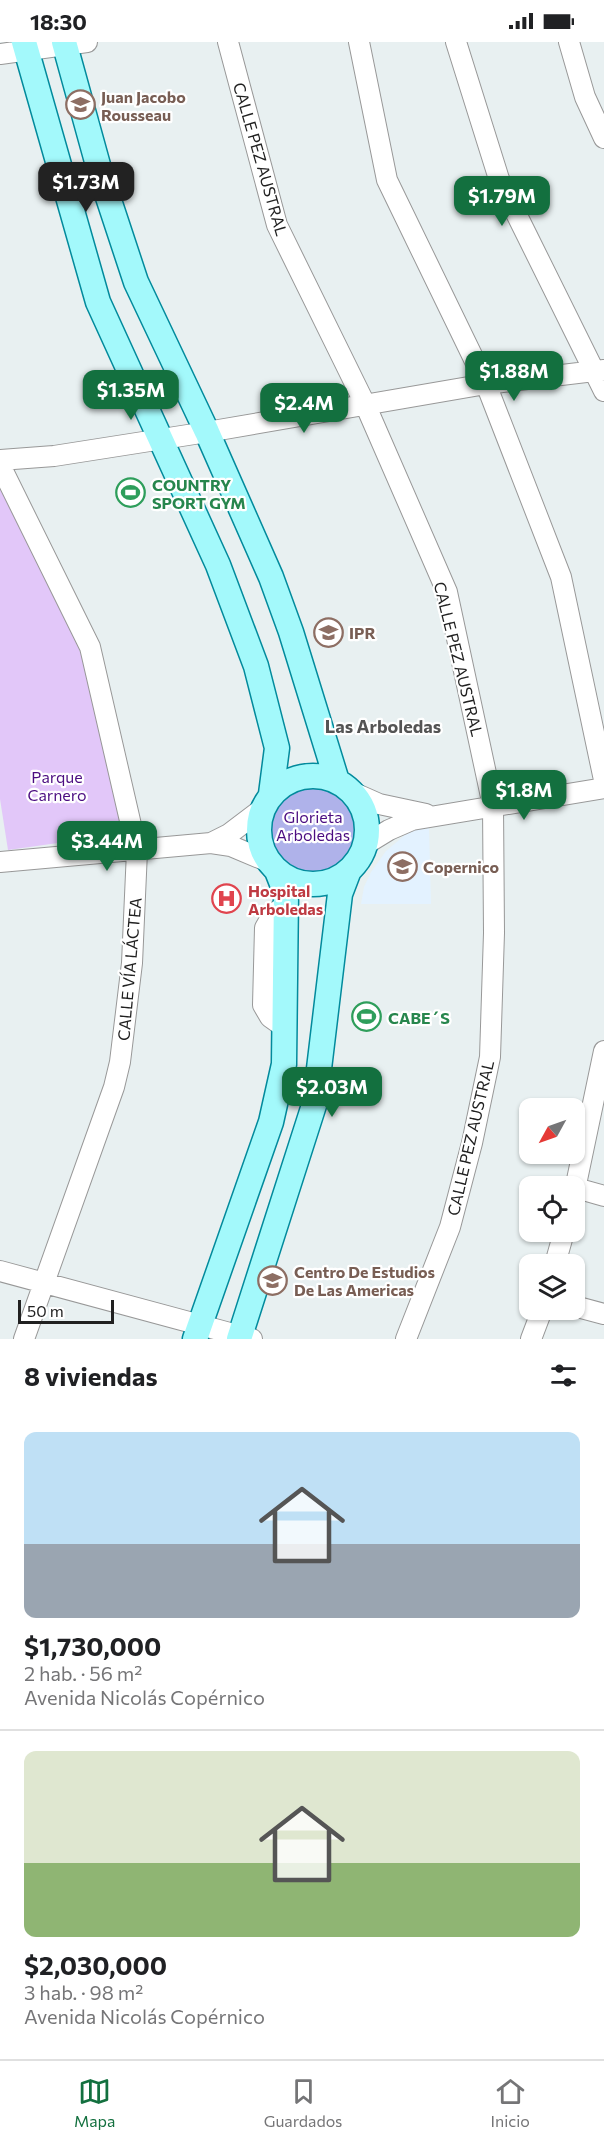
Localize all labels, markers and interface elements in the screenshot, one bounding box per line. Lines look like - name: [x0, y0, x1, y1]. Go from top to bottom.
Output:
- text: 18:30: [30, 8, 87, 35]
- street label: CALLE PEZ AUSTRAL: [230, 80, 292, 238]
- place label: Juan Jacobo Rousseau: [101, 87, 186, 124]
- school or university icon: Juan Jacobo Rousseau: [64, 89, 96, 121]
- pin: $1.73M: [37, 162, 135, 213]
- text: $1.73M: [52, 169, 120, 193]
- pin: $1.79M: [453, 176, 551, 227]
- text: $1.79M: [468, 183, 536, 207]
- pin: $1.88M: [465, 351, 563, 402]
- text: $1.88M: [479, 358, 549, 382]
- pin: $1.35M: [82, 370, 180, 421]
- text: $1.35M: [97, 377, 165, 401]
- pin: $2.4M: [262, 383, 346, 434]
- text: $2.4M: [274, 390, 334, 414]
- place label: COUNTRY SPORT GYM: [152, 475, 246, 512]
- sports icon: COUNTRY SPORT GYM: [115, 477, 147, 509]
- street label: CALLE PEZ AUSTRAL: [431, 580, 487, 738]
- school or university icon: IPR: [312, 616, 344, 648]
- place label: IPR: [349, 623, 375, 642]
- district label: Las Arboledas: [325, 715, 441, 737]
- park label: Parque Carnero: [27, 767, 87, 804]
- pin: $1.8M: [482, 770, 566, 821]
- text: $1.8M: [495, 777, 553, 801]
- park label: Glorieta Arboledas: [276, 807, 350, 844]
- pin: $3.44M: [58, 821, 156, 872]
- text: $3.44M: [71, 828, 143, 852]
- school or university icon: Copernico: [386, 850, 418, 882]
- place label: Copernico: [423, 857, 499, 876]
- place label: Hospital Arboledas: [248, 881, 323, 918]
- hospital icon: Hospital Arboledas: [211, 883, 243, 915]
- street label: CALLE VÍA LÁCTEA: [113, 896, 145, 1042]
- sports icon: CABE´S: [351, 1001, 383, 1033]
- place label: CABE´S: [388, 1008, 450, 1027]
- street label: CALLE PEZ AUSTRAL: [443, 1058, 497, 1218]
- pin: $2.03M: [283, 1067, 381, 1118]
- text: $2.03M: [296, 1074, 368, 1098]
- north arrow: [519, 1098, 585, 1164]
- map controls: [519, 1098, 585, 1320]
- button: locate: [519, 1176, 585, 1242]
- button: layers: [519, 1254, 585, 1320]
- place label: Centro De Estudios De Las Americas: [294, 1262, 435, 1299]
- school or university icon: Centro De Estudios De Las Americas: [257, 1264, 289, 1296]
- scale bar: [18, 1297, 114, 1324]
- text: 50 m: [27, 1301, 64, 1320]
- icon: filters: [547, 1359, 580, 1392]
- text: 8 viviendas: [24, 1360, 158, 1391]
- icon: home: [248, 1471, 356, 1579]
- text: $1,730,000: [24, 1630, 161, 1661]
- text: 2 hab. · 56 m²: [24, 1661, 142, 1685]
- text: Avenida Nicolás Copérnico: [24, 1685, 265, 1709]
- icon: home: [248, 1790, 356, 1898]
- text: $2,030,000: [24, 1949, 167, 1980]
- text: 3 hab. · 98 m²: [24, 1980, 143, 2004]
- text: Avenida Nicolás Copérnico: [24, 2004, 265, 2028]
- tab: Mapa: [74, 2075, 115, 2130]
- tab: Guardados: [264, 2075, 342, 2130]
- tab: Inicio: [491, 2075, 530, 2130]

